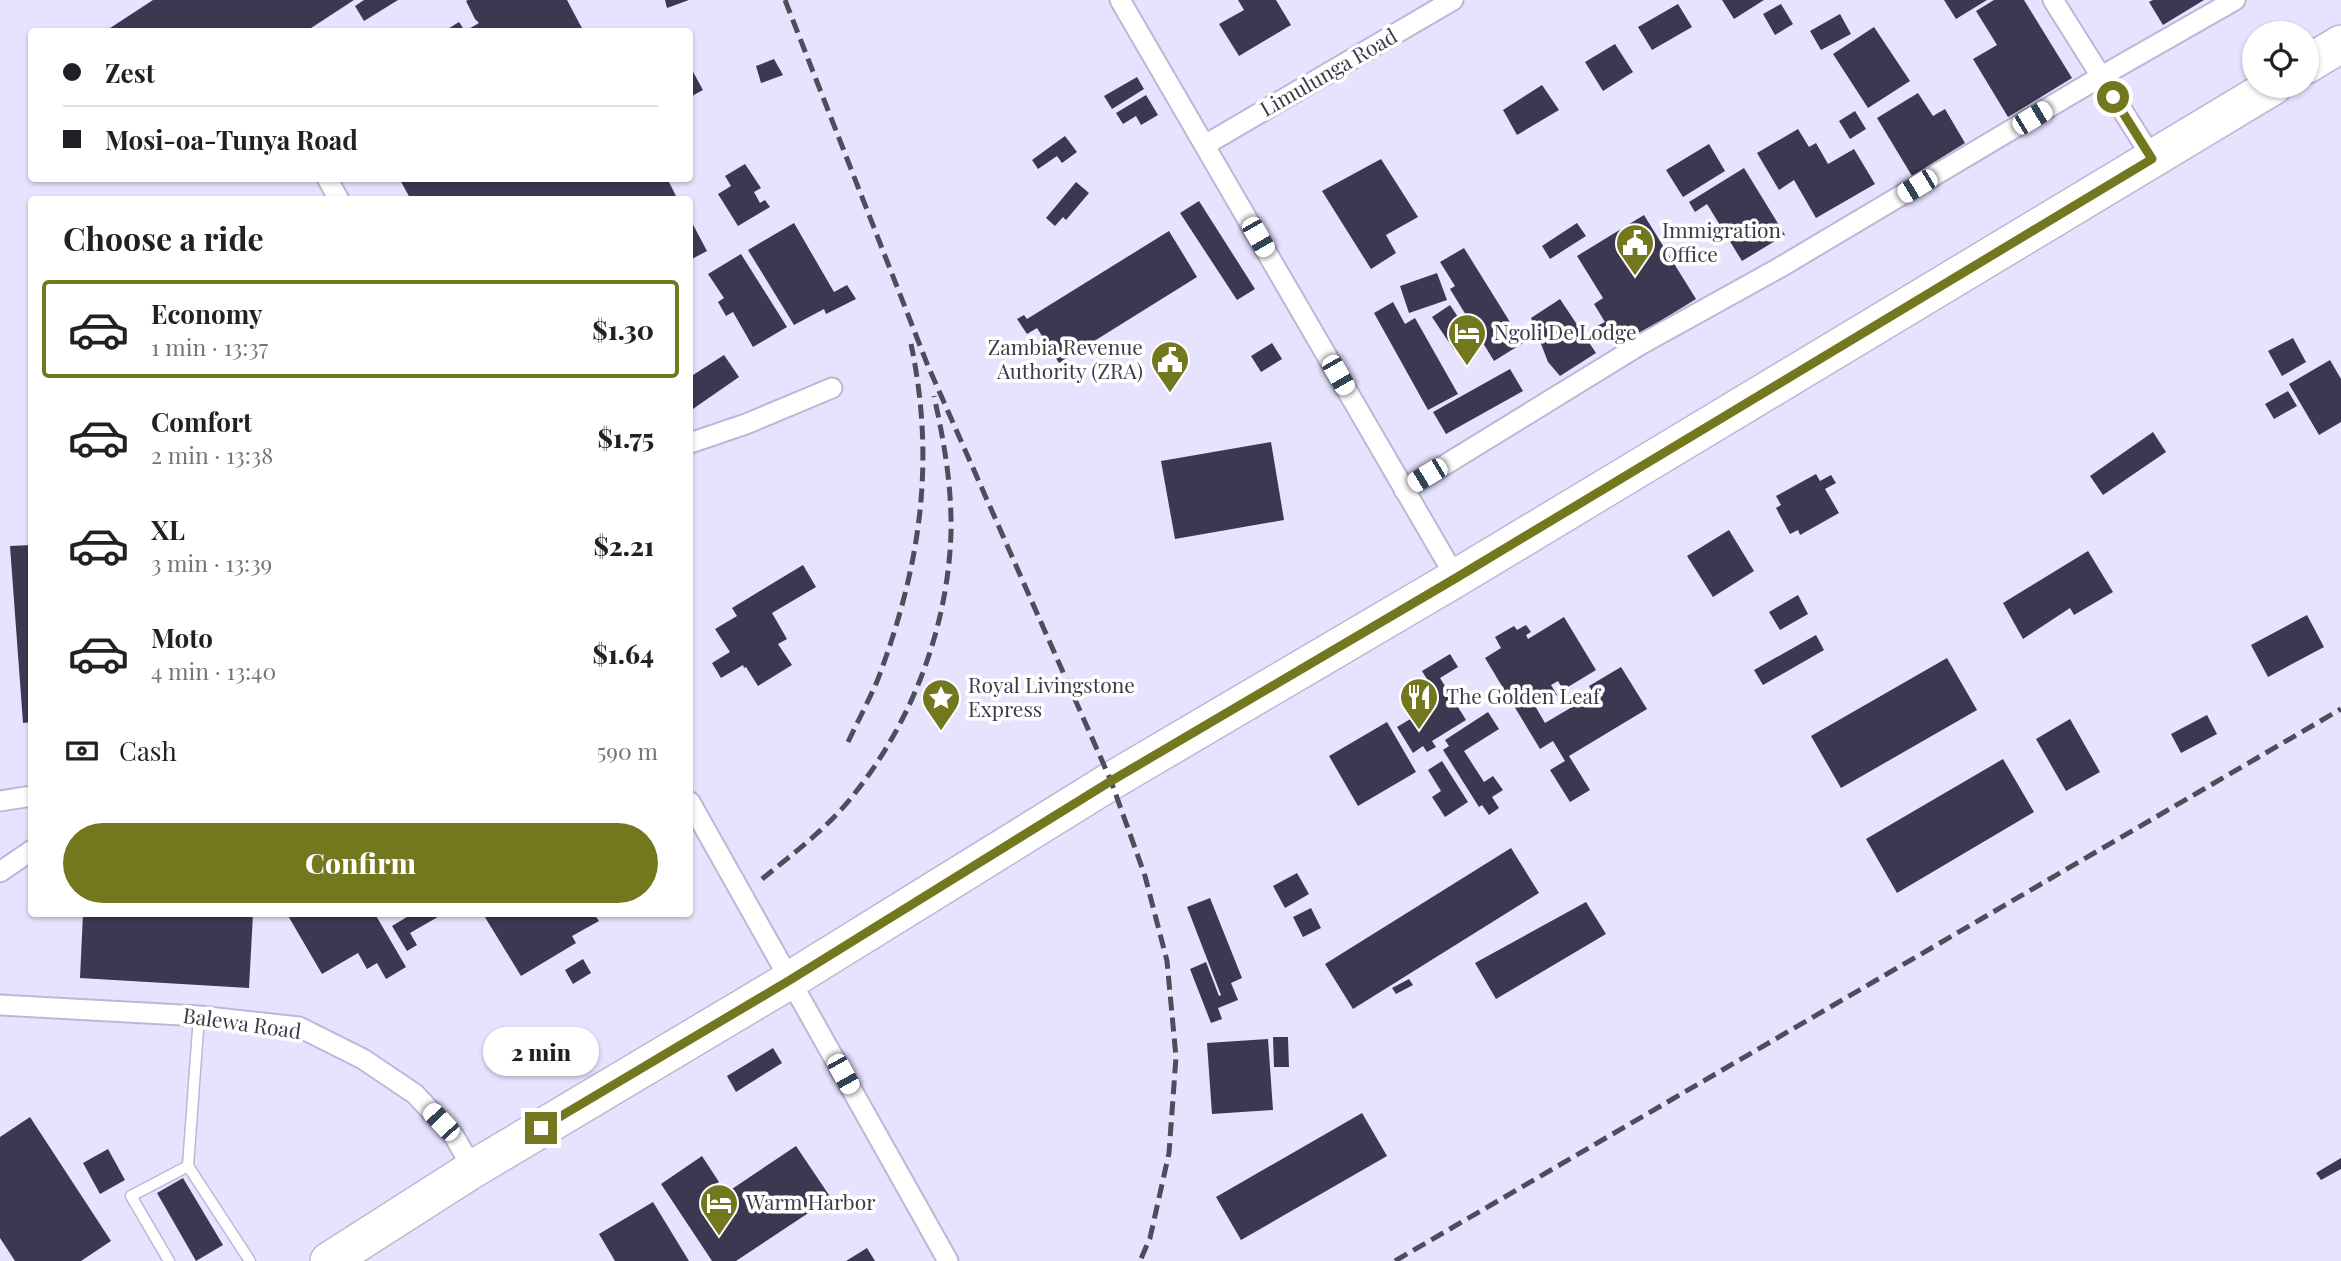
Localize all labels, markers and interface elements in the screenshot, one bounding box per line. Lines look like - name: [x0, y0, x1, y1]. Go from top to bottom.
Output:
- street label: Limulunga Road: [1254, 21, 1402, 122]
- map controls: [2242, 21, 2319, 98]
- button: locate: [2242, 21, 2319, 98]
- text: Zest: [105, 55, 155, 90]
- route start: [2097, 81, 2129, 113]
- car: [2009, 98, 2056, 138]
- text: Mosi-oa-Tunya Road: [105, 122, 358, 157]
- car: [1894, 166, 1941, 206]
- car: [1239, 214, 1278, 260]
- place label: Immigration Office: [1662, 215, 1782, 267]
- text: Choose a ride: [63, 216, 264, 259]
- public building icon: Immigration Office: [1614, 222, 1656, 277]
- text: Economy: [151, 296, 262, 331]
- icon: car: [67, 298, 130, 361]
- text: $1.30: [592, 312, 654, 347]
- hotel icon: Ngoli De Lodge: [1446, 312, 1488, 367]
- place label: Ngoli De Lodge: [1494, 317, 1637, 345]
- text: 1 min · 13:37: [151, 331, 268, 362]
- place label: Zambia Revenue Authority (ZRA): [988, 332, 1143, 384]
- public building icon: Zambia Revenue Authority (ZRA): [1149, 339, 1191, 394]
- car: [1319, 352, 1358, 398]
- text: Comfort: [151, 404, 252, 439]
- icon: car: [67, 406, 130, 469]
- text: $1.75: [597, 420, 654, 455]
- text: 2 min · 13:38: [151, 439, 273, 470]
- car: [1404, 455, 1451, 495]
- text: XL: [151, 512, 185, 547]
- icon: car: [67, 514, 130, 577]
- text: $2.21: [593, 528, 654, 563]
- text: 3 min · 13:39: [151, 547, 272, 578]
- text: Moto: [151, 620, 213, 655]
- icon: car: [67, 622, 130, 685]
- text: $1.64: [592, 636, 654, 671]
- text: 4 min · 13:40: [151, 655, 276, 686]
- place label: Royal Livingstone Express: [968, 670, 1135, 722]
- restaurant icon: The Golden Leaf: [1398, 676, 1440, 731]
- place icon: Royal Livingstone Express: [920, 677, 962, 732]
- place label: The Golden Leaf: [1446, 681, 1602, 709]
- icon: cash: [63, 732, 101, 770]
- text: Cash: [119, 733, 177, 768]
- text: 590 m: [597, 735, 658, 766]
- button: Confirm: [63, 823, 658, 903]
- street label: Balewa Road: [181, 1000, 303, 1044]
- callout: 2 min: [483, 1026, 599, 1076]
- text: 2 min: [511, 1036, 571, 1067]
- car: [824, 1051, 863, 1097]
- car: [419, 1099, 464, 1145]
- route end: [525, 1112, 557, 1144]
- hotel icon: Warm Harbor: [698, 1182, 740, 1237]
- place label: Warm Harbor: [745, 1187, 876, 1215]

